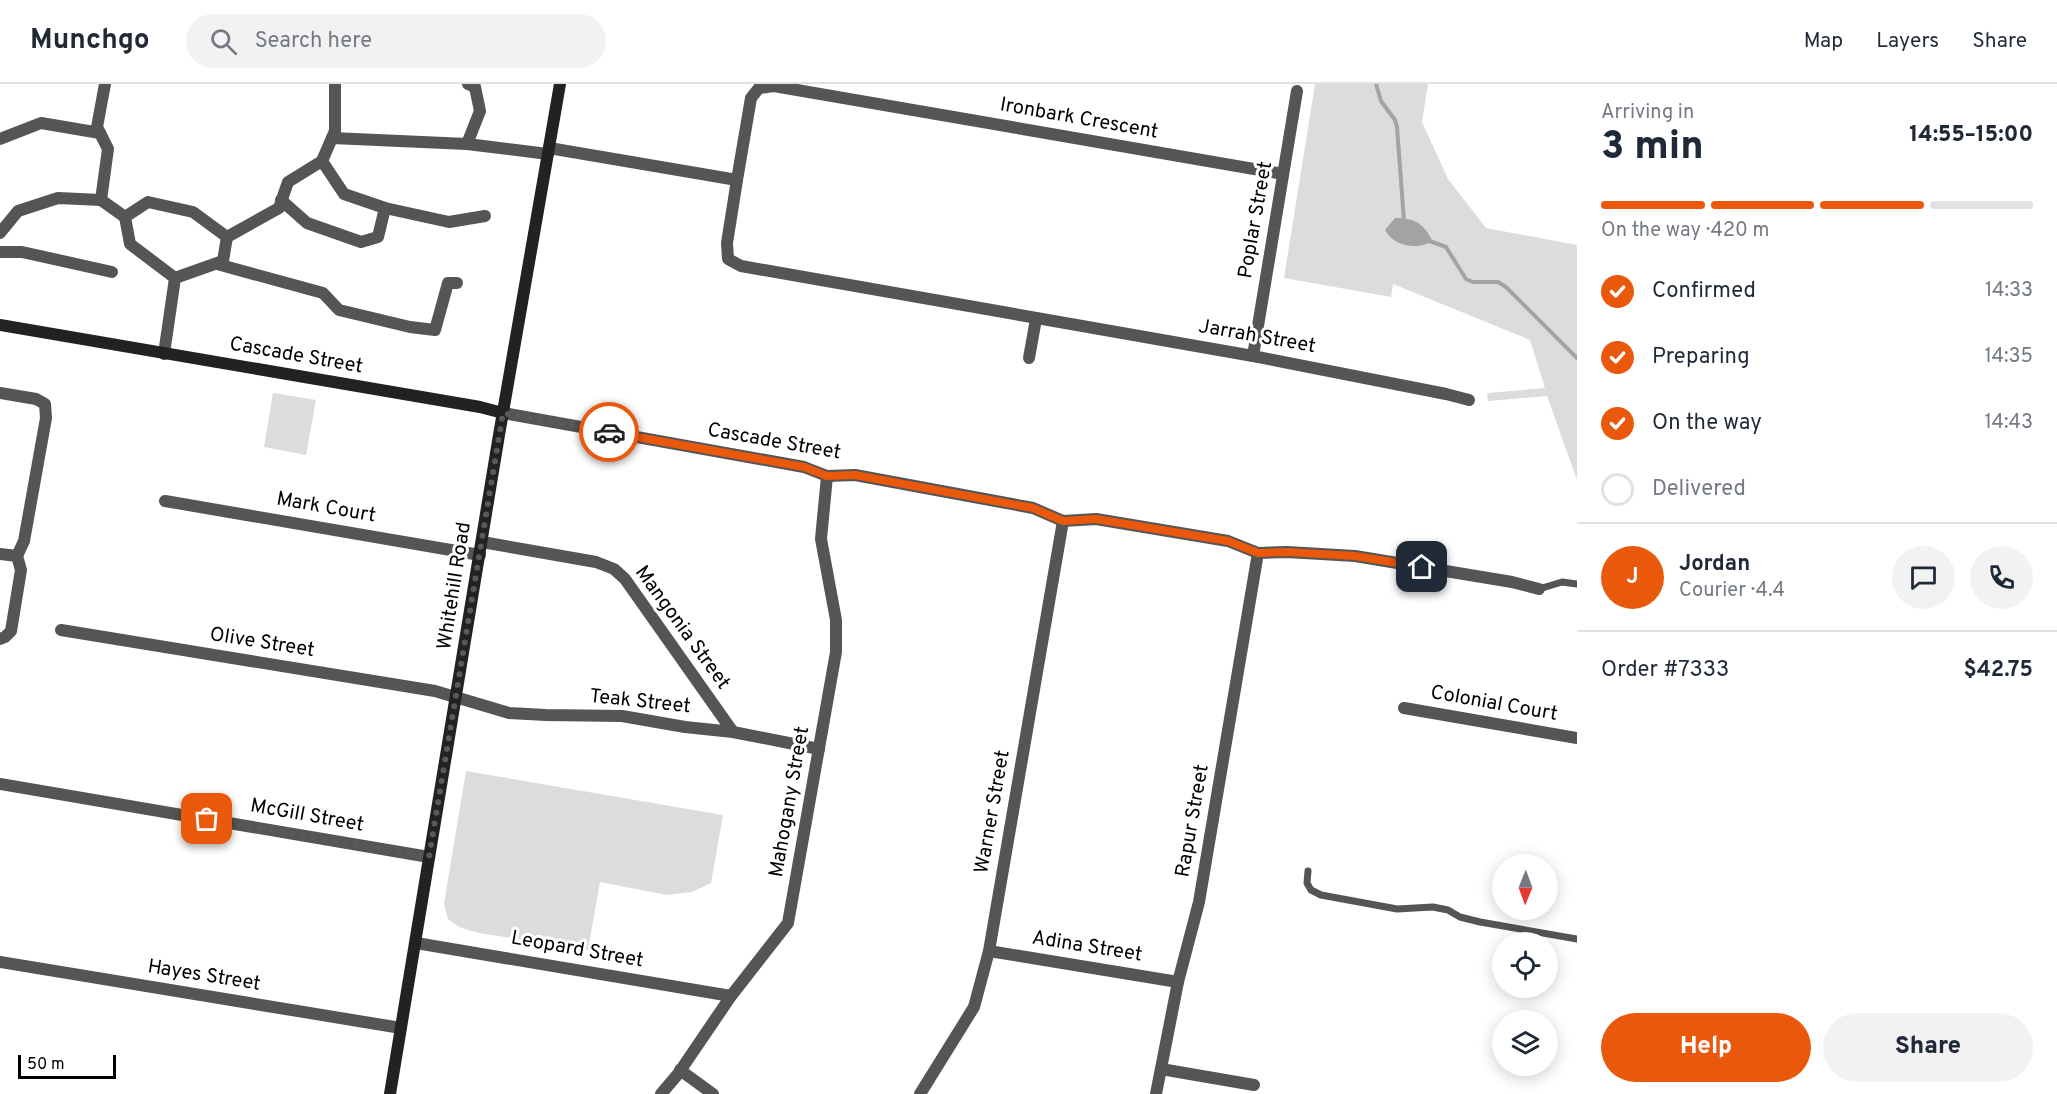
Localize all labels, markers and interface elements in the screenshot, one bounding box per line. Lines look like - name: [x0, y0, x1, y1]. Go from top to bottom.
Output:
- search box: [186, 14, 606, 68]
- text: Munchgo: [30, 23, 150, 59]
- icon: search: [207, 25, 240, 58]
- text: Search here: [255, 28, 372, 55]
- text: Map: [1804, 28, 1843, 55]
- text: Layers: [1876, 28, 1939, 55]
- text: Share: [1972, 28, 2027, 55]
- street label: Ironbark Crescent: [998, 92, 1160, 146]
- text: Arriving in: [1601, 100, 1694, 126]
- text: 14:55–15:00: [1909, 122, 2033, 149]
- text: 3 min: [1601, 124, 1704, 173]
- street label: Poplar Street: [1233, 159, 1279, 281]
- text: On the way · 420 m: [1601, 218, 1770, 244]
- icon: check: [1601, 275, 1634, 308]
- text: Confirmed: [1652, 278, 1756, 305]
- text: 14:33: [1985, 278, 2033, 304]
- street label: Jarrah Street: [1196, 314, 1318, 360]
- street label: Cascade Street: [227, 331, 365, 381]
- icon: check: [1601, 341, 1634, 374]
- text: Preparing: [1652, 344, 1750, 371]
- text: 14:35: [1985, 344, 2033, 370]
- courier: [579, 402, 639, 462]
- icon: check: [1601, 407, 1634, 440]
- text: On the way: [1652, 410, 1762, 437]
- text: 14:43: [1985, 410, 2033, 436]
- icon: car: [593, 416, 626, 449]
- street label: Cascade Street: [705, 417, 843, 467]
- text: Delivered: [1652, 476, 1746, 503]
- street label: Mark Court: [274, 486, 378, 530]
- street label: Whitehill Road: [432, 520, 478, 652]
- pin: [1396, 541, 1447, 592]
- button: chat: [1892, 546, 1955, 609]
- button: phone: [1970, 546, 2033, 609]
- icon: home: [1405, 550, 1438, 583]
- text: Jordan: [1679, 551, 1750, 578]
- street label: Mangonia Street: [628, 561, 736, 695]
- text: J: [1626, 564, 1639, 591]
- text: Courier · 4.4: [1679, 578, 1785, 604]
- street label: Olive Street: [208, 622, 316, 664]
- text: Order #7333: [1601, 657, 1729, 684]
- text: $42.75: [1963, 657, 2033, 684]
- street label: Colonial Court: [1428, 680, 1560, 728]
- street label: Teak Street: [588, 684, 692, 720]
- street label: Mahogany Street: [764, 725, 816, 879]
- street label: Warner Street: [969, 748, 1017, 876]
- street label: Rapur Street: [1170, 763, 1216, 879]
- pin: [181, 793, 232, 844]
- street label: McGill Street: [248, 793, 366, 839]
- icon: bag: [190, 802, 223, 835]
- north arrow: [1492, 854, 1558, 920]
- map controls: [1492, 854, 1558, 1076]
- street label: Adina Street: [1030, 925, 1144, 969]
- street label: Leopard Street: [509, 926, 645, 974]
- button: locate: [1492, 932, 1558, 998]
- street label: Hayes Street: [146, 954, 262, 998]
- button: layers: [1492, 1010, 1558, 1076]
- button: Help: [1601, 1013, 1811, 1082]
- button: Share: [1823, 1013, 2033, 1082]
- scale bar: [18, 1052, 116, 1080]
- text: 50 m: [27, 1055, 65, 1075]

